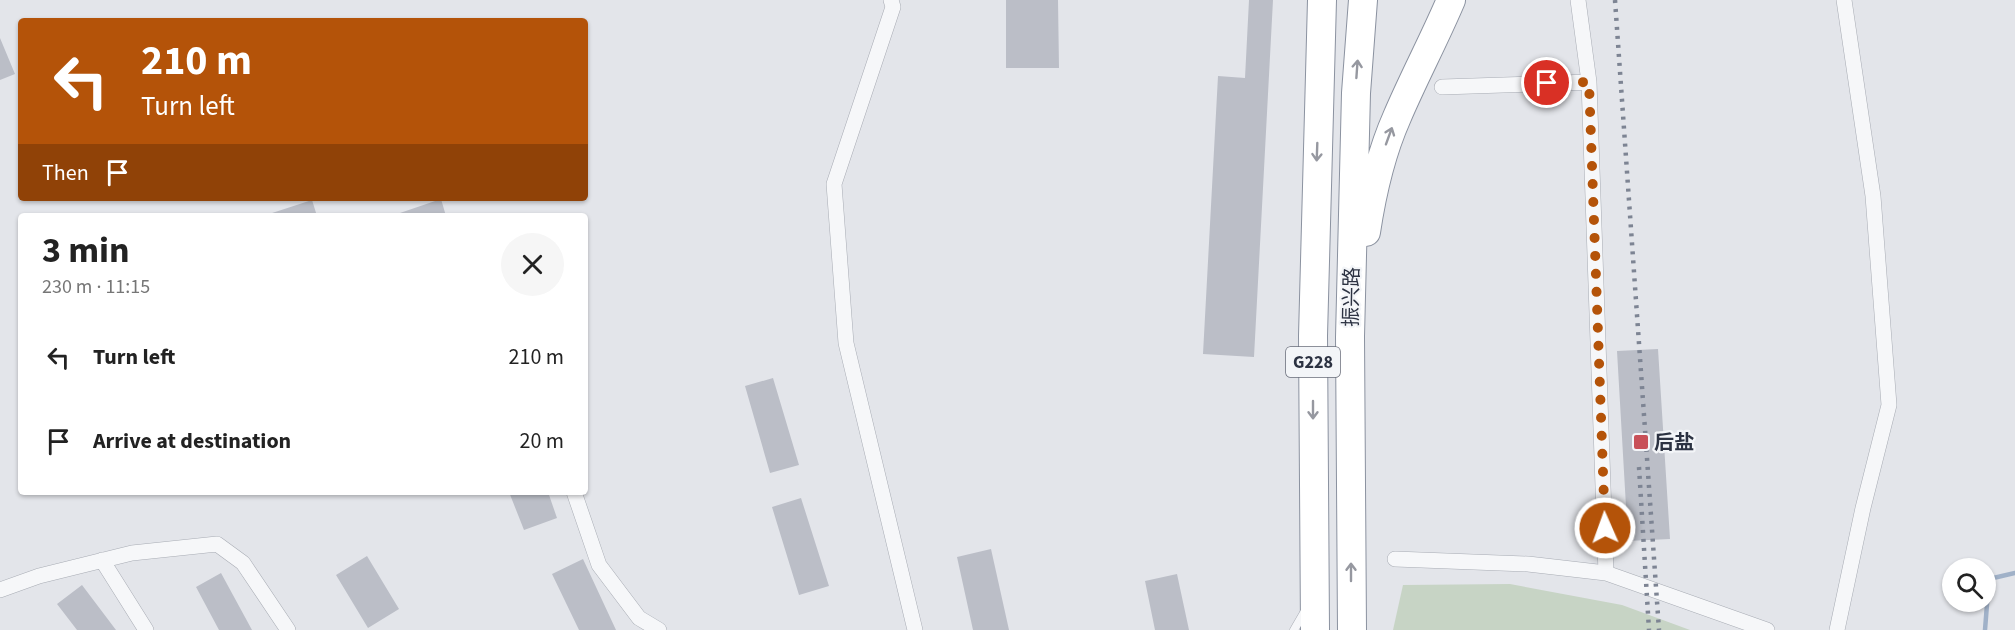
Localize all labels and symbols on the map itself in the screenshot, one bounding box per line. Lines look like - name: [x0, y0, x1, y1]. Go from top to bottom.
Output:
- pin: [1521, 57, 1572, 108]
- one-way arrow: [1352, 60, 1363, 80]
- one-way arrow: [1385, 127, 1396, 146]
- one-way arrow: [1311, 141, 1323, 161]
- street label: 振兴路: [1337, 267, 1367, 327]
- road number: G228: [1286, 347, 1340, 377]
- one-way arrow: [1307, 399, 1319, 419]
- place label: 后盐: [1654, 429, 1694, 457]
- marker: 后盐: [1632, 433, 1650, 451]
- position arrow: [1573, 496, 1637, 560]
- one-way arrow: [1345, 562, 1357, 582]

